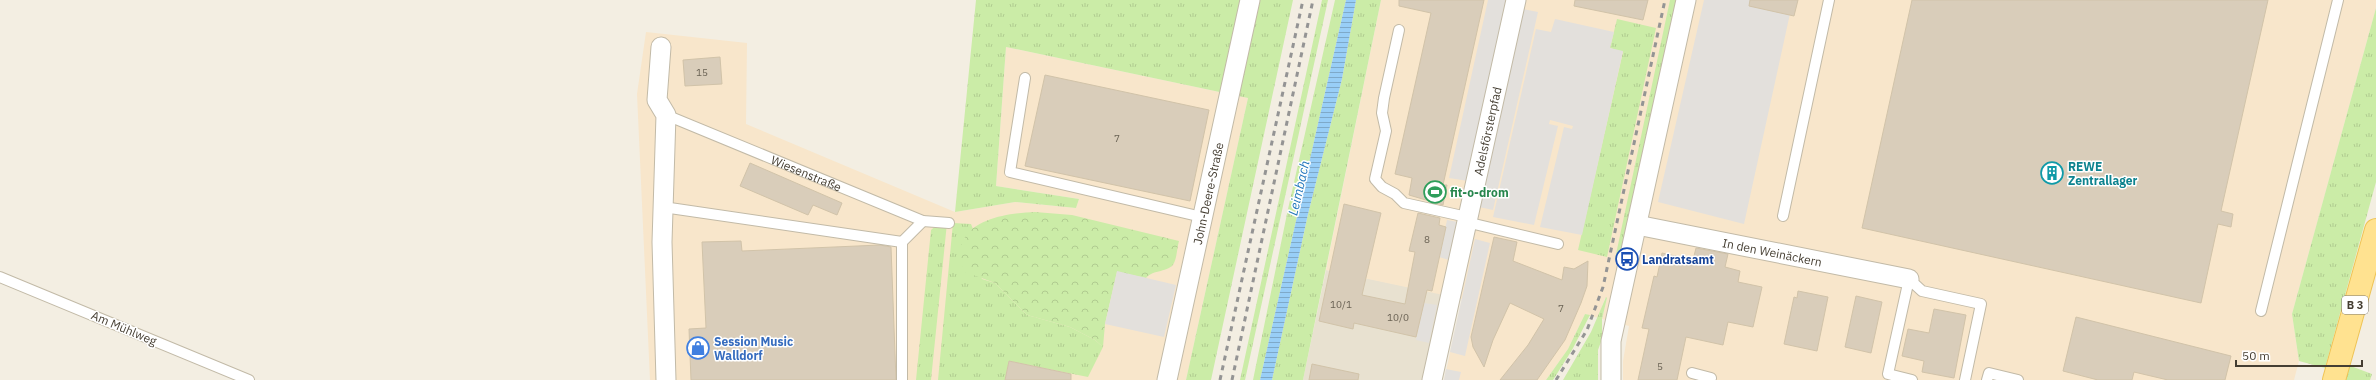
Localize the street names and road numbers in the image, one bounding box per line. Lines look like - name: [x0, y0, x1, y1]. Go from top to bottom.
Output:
- street label: Adelsförsterpfad: [1470, 85, 1504, 177]
- street label: John-Deere-Straße: [1189, 140, 1226, 246]
- street label: Wiesenstraße: [769, 152, 844, 194]
- street label: In den Weinäckern: [1721, 235, 1823, 269]
- road number: B 3: [2342, 296, 2368, 314]
- street label: Am Mühlweg: [89, 307, 160, 349]

